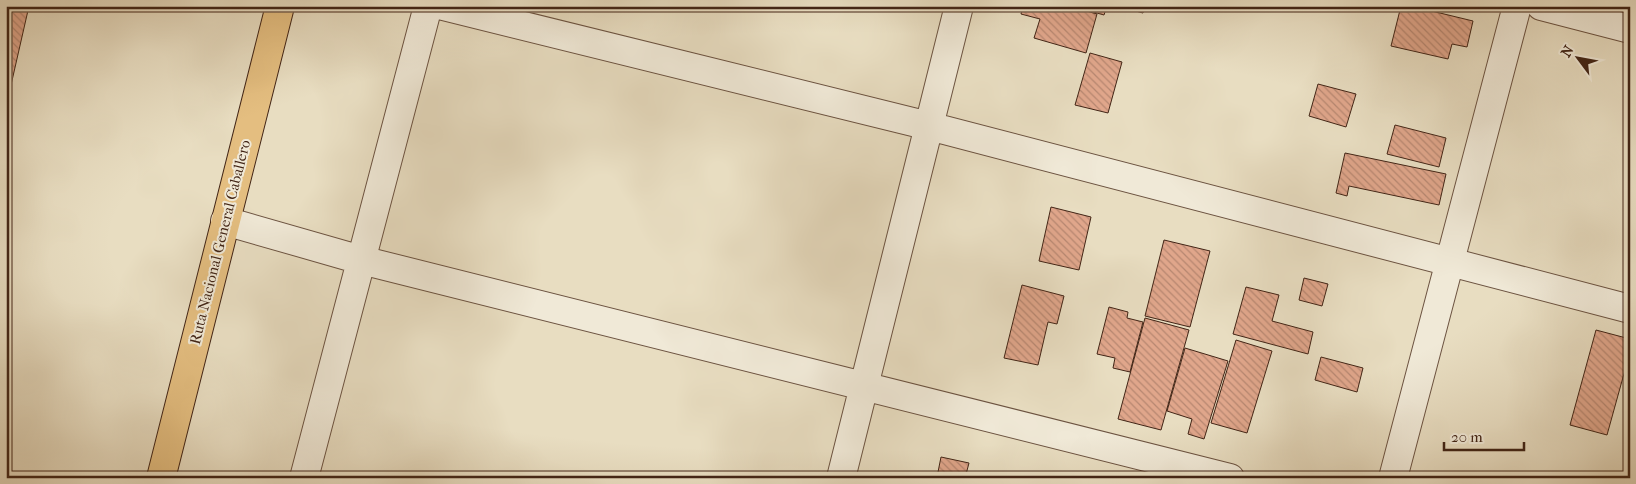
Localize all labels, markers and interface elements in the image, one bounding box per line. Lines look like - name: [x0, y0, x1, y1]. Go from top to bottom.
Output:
- north arrow: [1554, 32, 1604, 82]
- text: N: [1557, 42, 1578, 60]
- street label: Ruta Nacional General Caballero: [186, 138, 254, 346]
- scale bar: [1444, 419, 1524, 451]
- text: 20 m: [1451, 428, 1483, 446]

